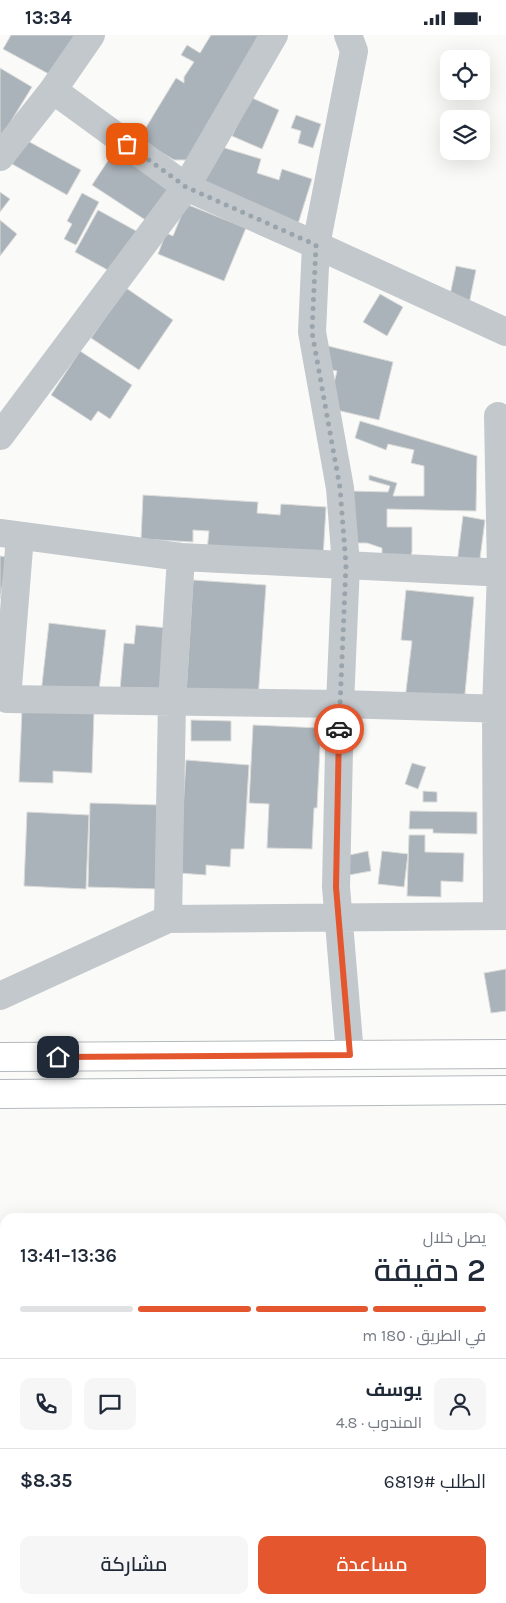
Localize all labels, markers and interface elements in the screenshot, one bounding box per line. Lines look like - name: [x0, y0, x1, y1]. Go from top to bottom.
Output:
- text: 13:34: [25, 7, 72, 29]
- map controls: [440, 50, 490, 160]
- button: locate: [440, 50, 490, 100]
- button: layers: [440, 110, 490, 160]
- pin: [106, 123, 148, 165]
- icon: bag: [113, 130, 141, 158]
- courier: [314, 704, 364, 754]
- icon: car: [325, 715, 353, 743]
- pin: [37, 1036, 79, 1078]
- icon: home: [44, 1043, 72, 1071]
- text: يصل خلال: [423, 1228, 486, 1247]
- text: 13:36–13:41: [20, 1245, 117, 1267]
- text: 2 دقيقة: [374, 1252, 486, 1289]
- text: في الطريق · 180 m: [362, 1326, 486, 1345]
- button: phone: [20, 1378, 72, 1430]
- button: chat: [84, 1378, 136, 1430]
- button: person: [434, 1378, 486, 1430]
- text: يوسف: [366, 1379, 422, 1401]
- text: المندوب · 4.8: [336, 1413, 422, 1432]
- text: $8.35: [20, 1470, 72, 1492]
- text: الطلب #6819: [384, 1471, 486, 1493]
- button: مشاركة: [20, 1536, 248, 1594]
- button: مساعدة: [258, 1536, 486, 1594]

